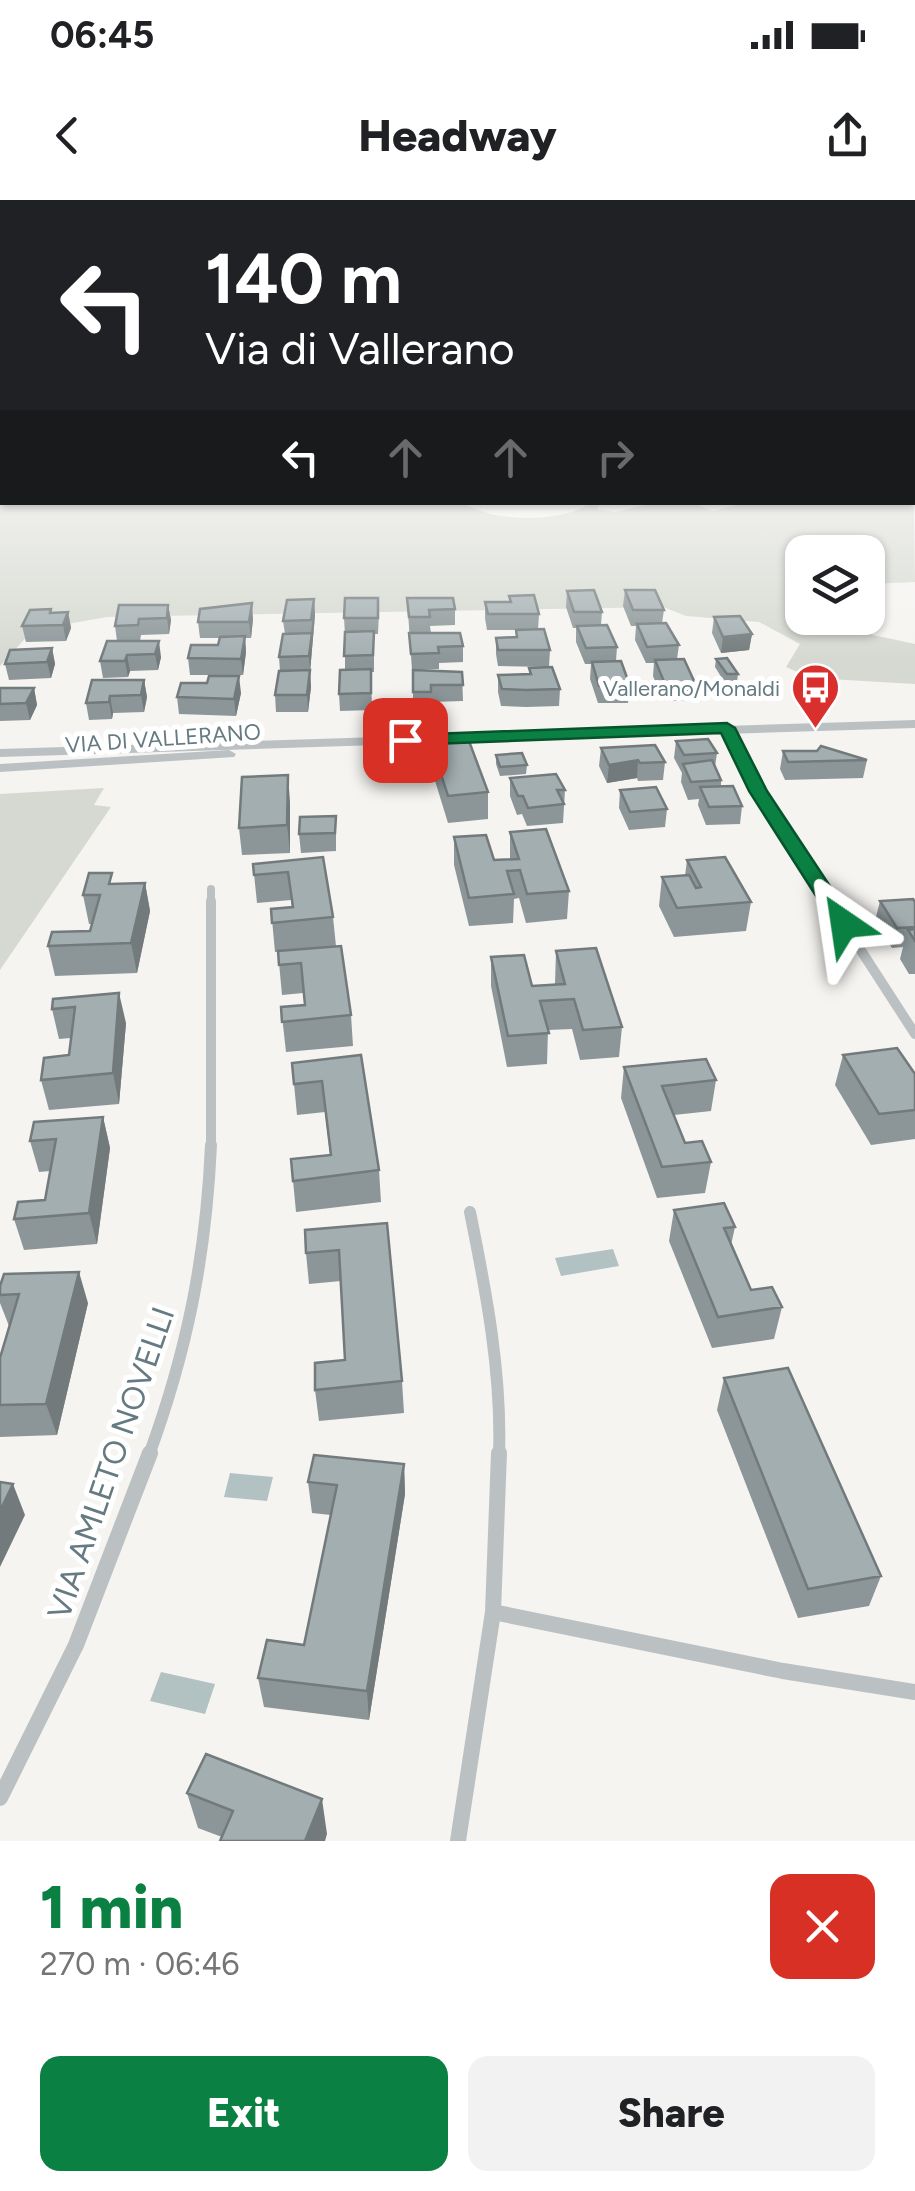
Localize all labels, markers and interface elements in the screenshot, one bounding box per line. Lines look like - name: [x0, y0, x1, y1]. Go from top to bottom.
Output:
- text: 06:45: [50, 12, 154, 58]
- icon: back: [40, 108, 95, 163]
- text: Headway: [358, 108, 557, 162]
- icon: share: [820, 108, 875, 163]
- text: 140 m: [205, 236, 402, 321]
- icon: left: [40, 240, 170, 370]
- text: Via di Vallerano: [205, 321, 515, 375]
- icon: left: [273, 430, 328, 485]
- icon: ahead: [378, 430, 433, 485]
- icon: ahead: [483, 430, 538, 485]
- icon: right: [588, 430, 643, 485]
- map controls: [785, 535, 885, 635]
- button: layers: [785, 535, 885, 635]
- bus stop icon: Vallerano/Monaldi: [789, 662, 841, 730]
- place label: Vallerano/Monaldi: [603, 675, 780, 702]
- pin: [363, 698, 448, 783]
- icon: arrive: [378, 713, 433, 768]
- street label: VIA DI VALLERANO: [64, 718, 262, 759]
- position arrow: [792, 872, 896, 976]
- street label: VIA AMLETO NOVELLI: [40, 1302, 182, 1624]
- text: 1 min: [40, 1871, 183, 1943]
- button: close: [770, 1874, 875, 1979]
- text: 270 m · 06:46: [40, 1945, 239, 1983]
- button: Exit: [40, 2056, 448, 2171]
- button: Share: [468, 2056, 875, 2171]

